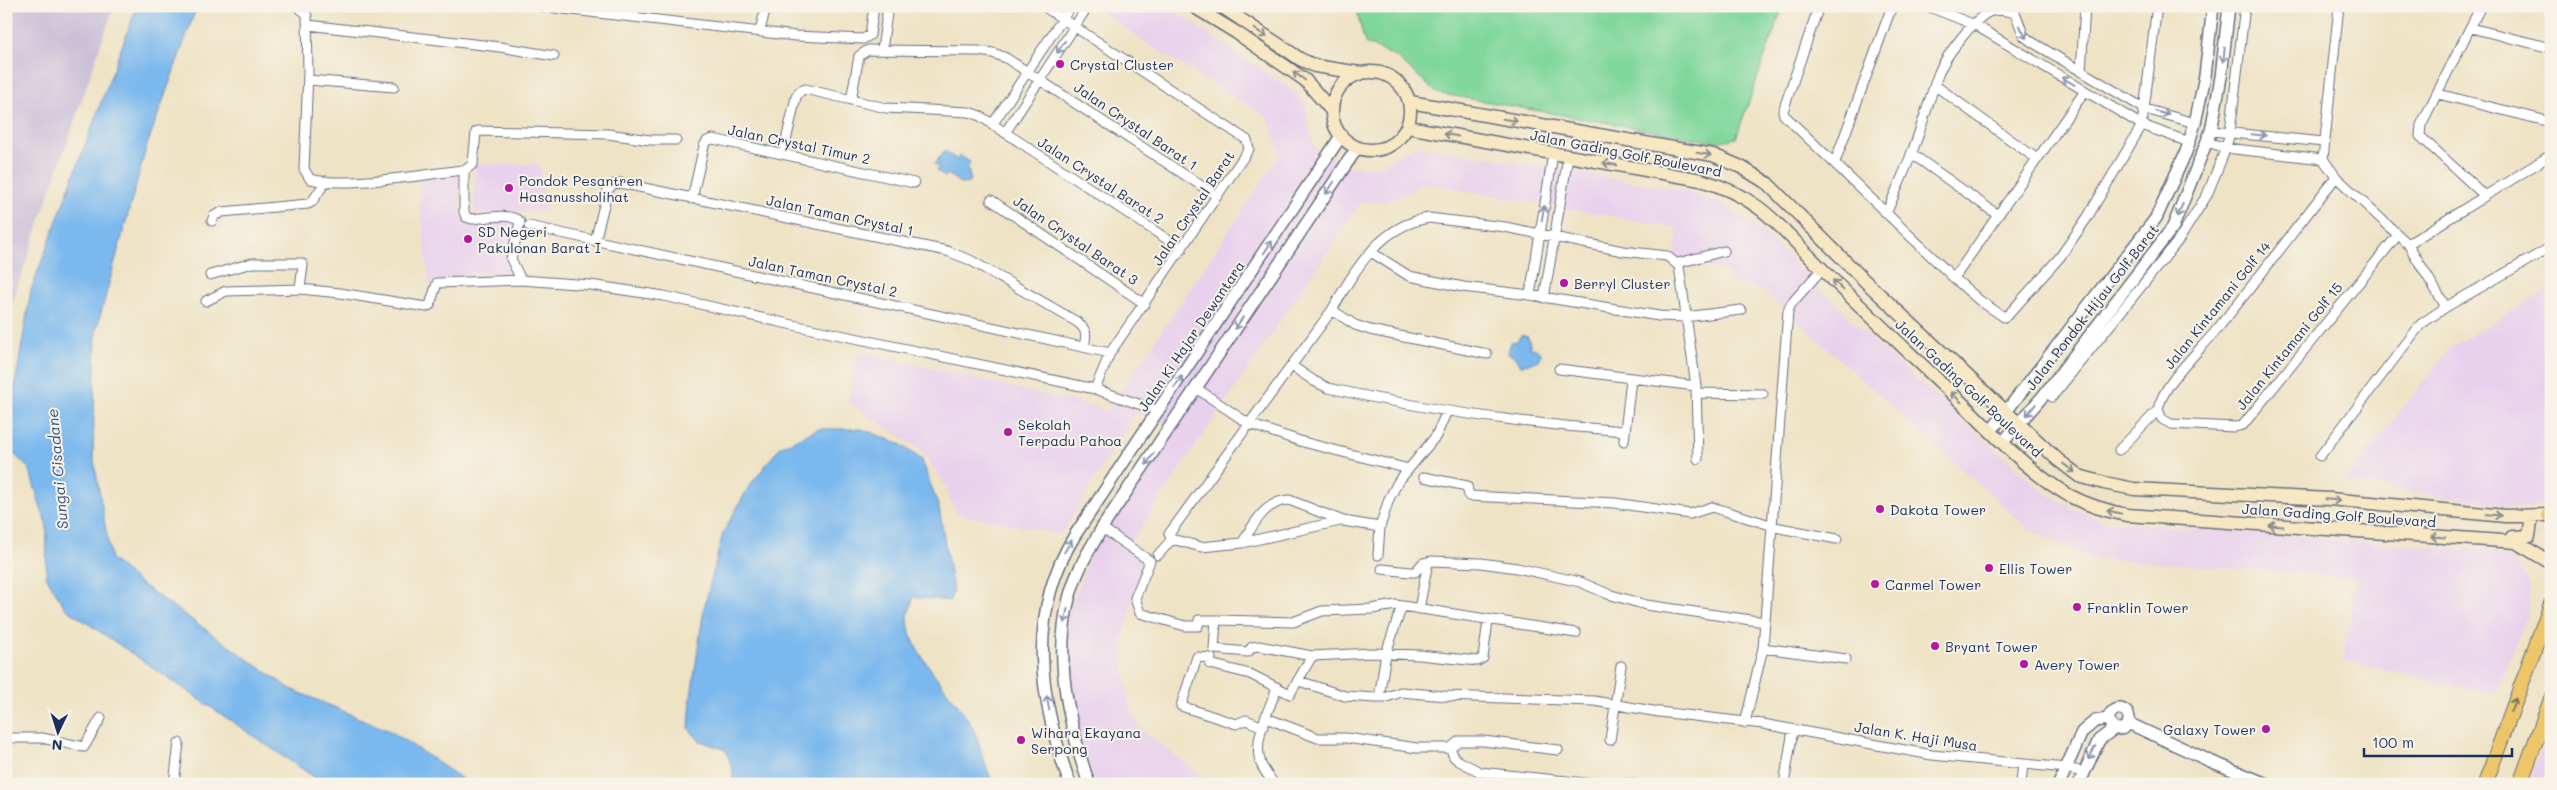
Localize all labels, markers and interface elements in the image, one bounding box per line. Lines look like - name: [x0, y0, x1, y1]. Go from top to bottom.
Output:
- one-way arrow: [2019, 24, 2029, 39]
- one-way arrow: [1254, 28, 1268, 38]
- one-way arrow: [1056, 40, 1066, 54]
- one-way arrow: [2219, 46, 2229, 62]
- place label: Crystal Cluster: [1070, 55, 1174, 74]
- marker: Crystal Cluster: [1054, 58, 1066, 70]
- one-way arrow: [1292, 71, 1306, 81]
- one-way arrow: [2062, 76, 2076, 86]
- street label: Jalan Crystal Barat 1: [1071, 78, 1201, 174]
- one-way arrow: [2153, 109, 2169, 119]
- one-way arrow: [1501, 115, 1517, 125]
- street label: Jalan Crystal Timur 2: [726, 120, 872, 168]
- street label: Jalan Gading Golf Boulevard: [1529, 125, 1723, 181]
- one-way arrow: [1443, 130, 1459, 139]
- one-way arrow: [2251, 131, 2267, 140]
- street label: Jalan Crystal Barat 2: [1034, 132, 1168, 228]
- street label: Jalan Crystal Barat: [1148, 147, 1238, 269]
- one-way arrow: [1696, 149, 1712, 159]
- one-way arrow: [1603, 159, 1619, 169]
- place label: Pondok Pesantren Hasanussholihat: [519, 171, 643, 206]
- one-way arrow: [1325, 181, 1335, 195]
- marker: Pondok Pesantren Hasanussholihat: [503, 182, 515, 194]
- street label: Jalan Taman Crystal 1: [765, 190, 915, 240]
- street label: Jalan Crystal Barat 3: [1010, 191, 1142, 289]
- one-way arrow: [2175, 202, 2184, 217]
- one-way arrow: [1539, 205, 1549, 221]
- street label: Jalan Pondok Hijau Golf Barat: [2021, 220, 2163, 394]
- place label: SD Negeri Pakulonan Barat I: [478, 222, 601, 257]
- marker: SD Negeri Pakulonan Barat I: [462, 233, 474, 245]
- street label: Jalan Kintamani Golf 14: [2159, 237, 2275, 373]
- one-way arrow: [1264, 240, 1274, 254]
- street label: Jalan Taman Crystal 2: [747, 251, 899, 301]
- street label: Jalan Ki Hajar Dewantara: [1133, 257, 1249, 415]
- place label: Berryl Cluster: [1574, 274, 1671, 293]
- marker: Berryl Cluster: [1558, 277, 1570, 289]
- street label: Jalan Kintamani Golf 15: [2232, 278, 2346, 414]
- one-way arrow: [1832, 279, 1845, 291]
- one-way arrow: [1233, 315, 1243, 329]
- street label: Jalan Gading Golf Boulevard: [1891, 315, 2047, 461]
- one-way arrow: [1173, 375, 1184, 389]
- one-way arrow: [1949, 391, 1962, 403]
- one-way arrow: [2026, 404, 2037, 417]
- water label: Sungai Cisadane: [42, 408, 72, 530]
- place label: Sekolah Terpadu Pahoa: [1018, 415, 1122, 450]
- marker: Sekolah Terpadu Pahoa: [1002, 426, 1014, 438]
- one-way arrow: [1145, 451, 1155, 465]
- one-way arrow: [2062, 463, 2075, 474]
- one-way arrow: [2324, 495, 2340, 505]
- street label: Jalan Gading Golf Boulevard: [2241, 499, 2437, 531]
- place label: Dakota Tower: [1890, 500, 1986, 519]
- marker: Dakota Tower: [1874, 503, 1886, 515]
- one-way arrow: [2107, 507, 2123, 516]
- one-way arrow: [2486, 510, 2502, 519]
- one-way arrow: [2268, 521, 2284, 530]
- one-way arrow: [2431, 532, 2447, 542]
- one-way arrow: [1063, 539, 1073, 553]
- place label: Ellis Tower: [1999, 559, 2072, 578]
- marker: Ellis Tower: [1983, 562, 1995, 574]
- place label: Carmel Tower: [1885, 575, 1981, 594]
- marker: Carmel Tower: [1869, 578, 1881, 590]
- place label: Franklin Tower: [2087, 598, 2188, 617]
- marker: Franklin Tower: [2071, 601, 2083, 613]
- one-way arrow: [1061, 608, 1071, 624]
- place label: Bryant Tower: [1945, 637, 2038, 656]
- marker: Bryant Tower: [1929, 640, 1941, 652]
- place label: Avery Tower: [2034, 655, 2120, 674]
- marker: Avery Tower: [2018, 658, 2030, 670]
- one-way arrow: [1043, 695, 1052, 711]
- one-way arrow: [2509, 697, 2518, 713]
- north arrow: [32, 708, 82, 758]
- street label: Jalan K. Haji Musa: [1853, 717, 1979, 755]
- place label: Galaxy Tower: [2163, 720, 2256, 739]
- place label: Wihara Ekayana Serpong: [1031, 723, 1141, 758]
- marker: Galaxy Tower: [2260, 723, 2272, 735]
- scale bar: [2364, 725, 2512, 757]
- text: 100 m: [2372, 732, 2414, 752]
- marker: Wihara Ekayana Serpong: [1015, 734, 1027, 746]
- text: N: [51, 736, 63, 755]
- one-way arrow: [2087, 745, 2097, 760]

